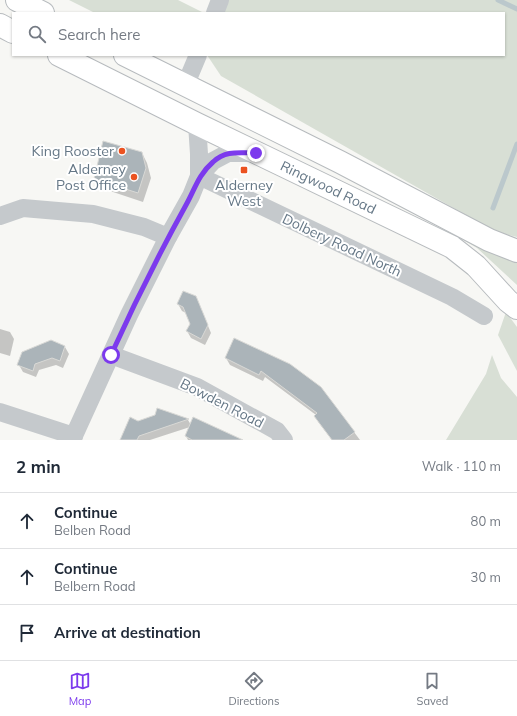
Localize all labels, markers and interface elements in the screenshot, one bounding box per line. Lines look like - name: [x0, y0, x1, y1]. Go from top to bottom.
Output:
- search box: [12, 12, 505, 56]
- icon: search: [26, 23, 48, 45]
- text: Search here: [58, 25, 140, 44]
- place label: King Rooster: [32, 142, 115, 160]
- route end: [247, 144, 265, 162]
- marker: King Rooster: [117, 146, 127, 156]
- street label: Ringwood Road: [277, 157, 379, 218]
- place label: Alderney Post Office: [56, 160, 127, 194]
- marker: Alderney West: [239, 165, 249, 175]
- marker: Alderney Post Office: [129, 172, 139, 182]
- place label: Alderney West: [215, 176, 274, 210]
- street label: Dolbery Road North: [280, 210, 404, 280]
- route start: [102, 346, 120, 364]
- street label: Bowden Road: [177, 374, 267, 432]
- text: 2 min: [16, 456, 61, 477]
- text: Walk · 110 m: [422, 458, 501, 474]
- text: Continue: [54, 503, 117, 522]
- icon: ahead: [16, 510, 38, 532]
- text: 80 m: [471, 513, 501, 529]
- text: Belben Road: [54, 522, 131, 538]
- text: Continue: [54, 559, 117, 578]
- icon: ahead: [16, 566, 38, 588]
- text: 30 m: [471, 569, 501, 585]
- text: Belbern Road: [54, 578, 135, 594]
- icon: arrive: [16, 622, 38, 644]
- text: Arrive at destination: [54, 623, 201, 642]
- tab: Map: [69, 670, 91, 708]
- tab: Directions: [229, 670, 279, 708]
- tab: Saved: [417, 670, 448, 708]

